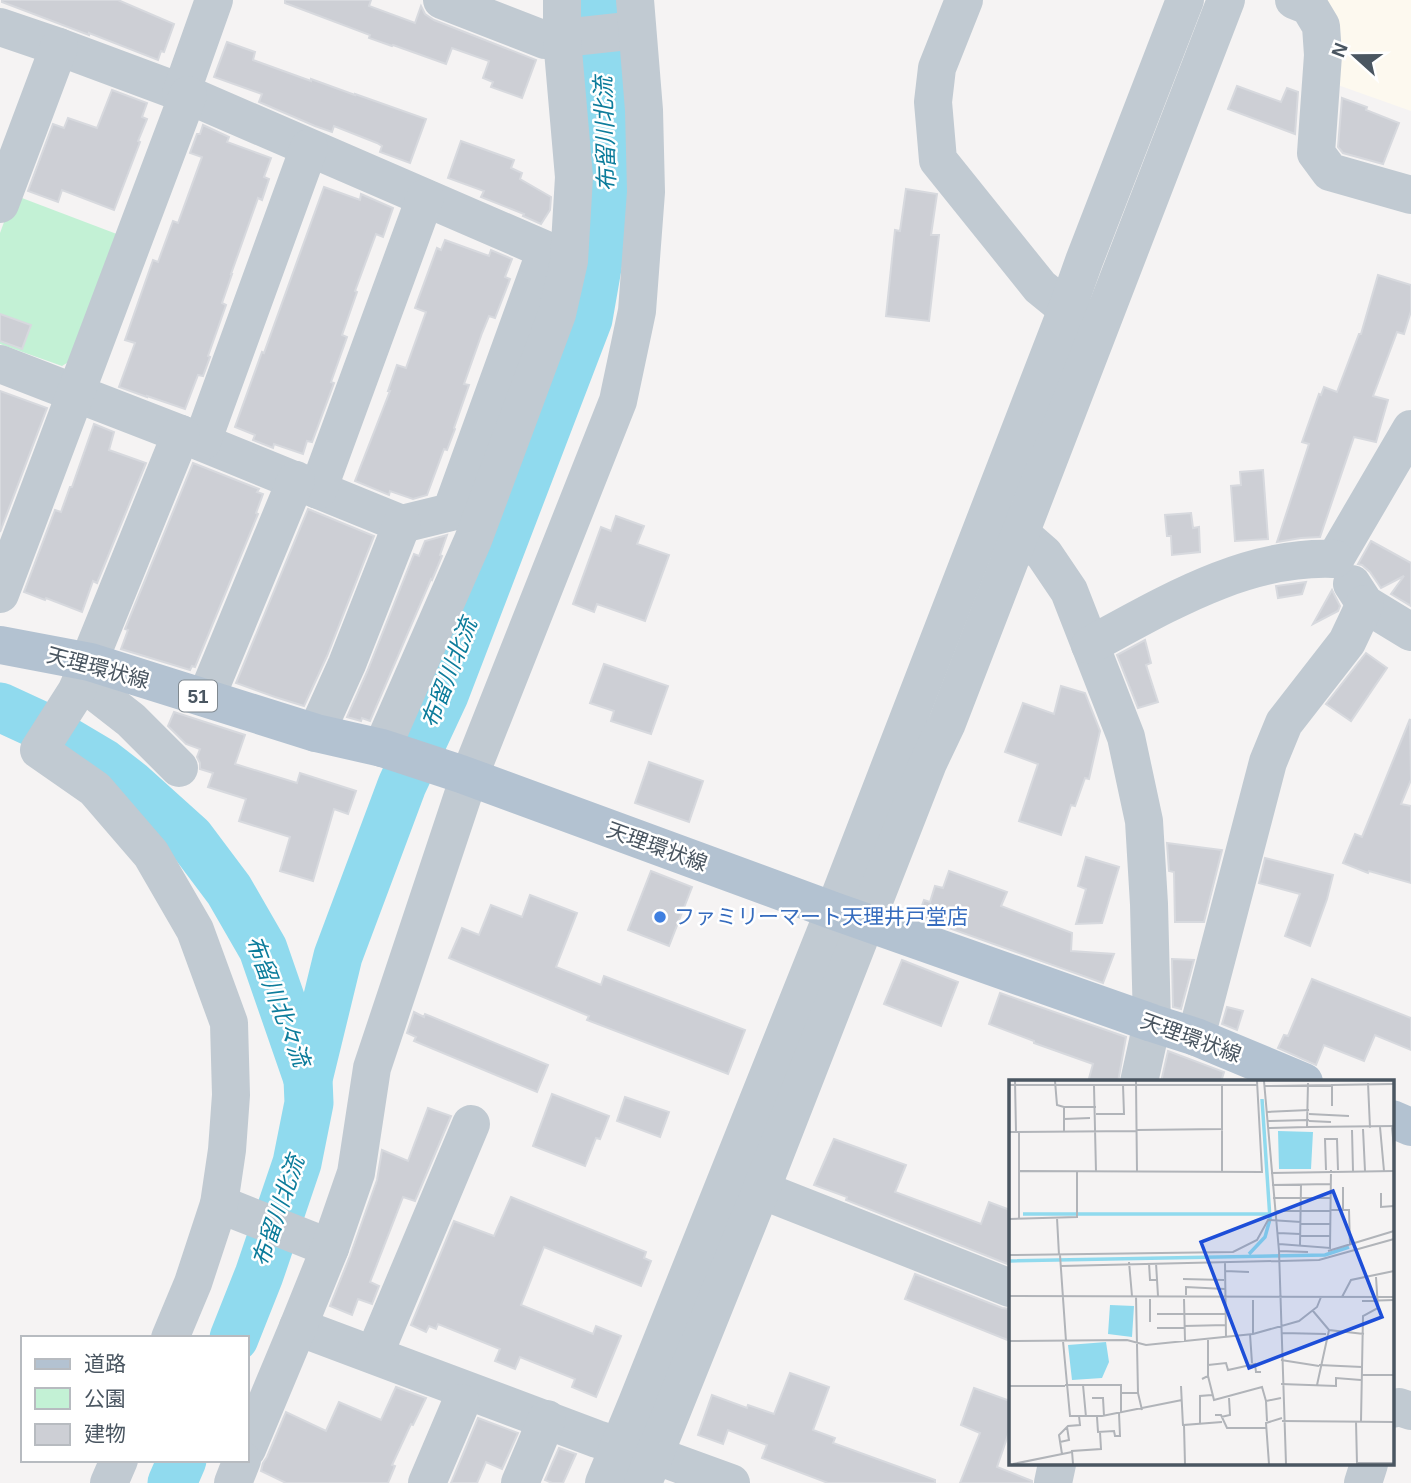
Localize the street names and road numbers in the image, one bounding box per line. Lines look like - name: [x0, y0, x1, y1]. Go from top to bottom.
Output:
- street label: 天理環状線: [44, 643, 152, 692]
- road number: 51: [179, 680, 217, 712]
- street label: 天理環状線: [604, 818, 710, 875]
- street label: 天理環状線: [1138, 1009, 1244, 1066]

